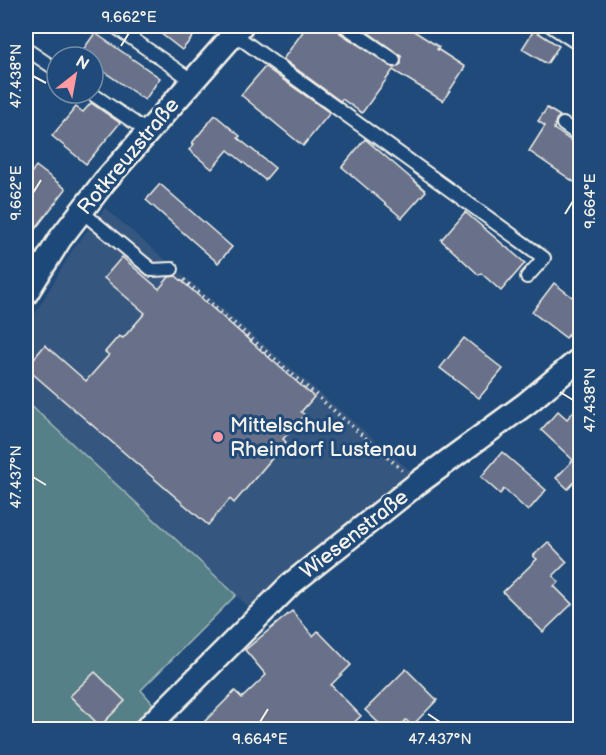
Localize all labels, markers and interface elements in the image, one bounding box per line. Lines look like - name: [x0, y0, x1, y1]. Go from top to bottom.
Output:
- text: 9.662°E: [101, 8, 157, 27]
- text: 47.438°N: [7, 44, 26, 108]
- north arrow: [45, 45, 105, 105]
- text: N: [72, 52, 92, 75]
- street label: Rotkreuzstraße: [72, 93, 184, 220]
- text: 9.662°E: [7, 165, 26, 221]
- text: 9.664°E: [581, 173, 600, 229]
- text: 47.438°N: [581, 368, 600, 432]
- place label: Mittelschule Rheindorf Lustenau: [230, 413, 417, 462]
- marker: Mittelschule Rheindorf Lustenau: [211, 430, 225, 444]
- text: 47.437°N: [7, 445, 26, 509]
- street label: Wiesenstraße: [295, 484, 413, 584]
- text: 9.664°E: [232, 730, 288, 749]
- text: 47.437°N: [408, 730, 472, 749]

